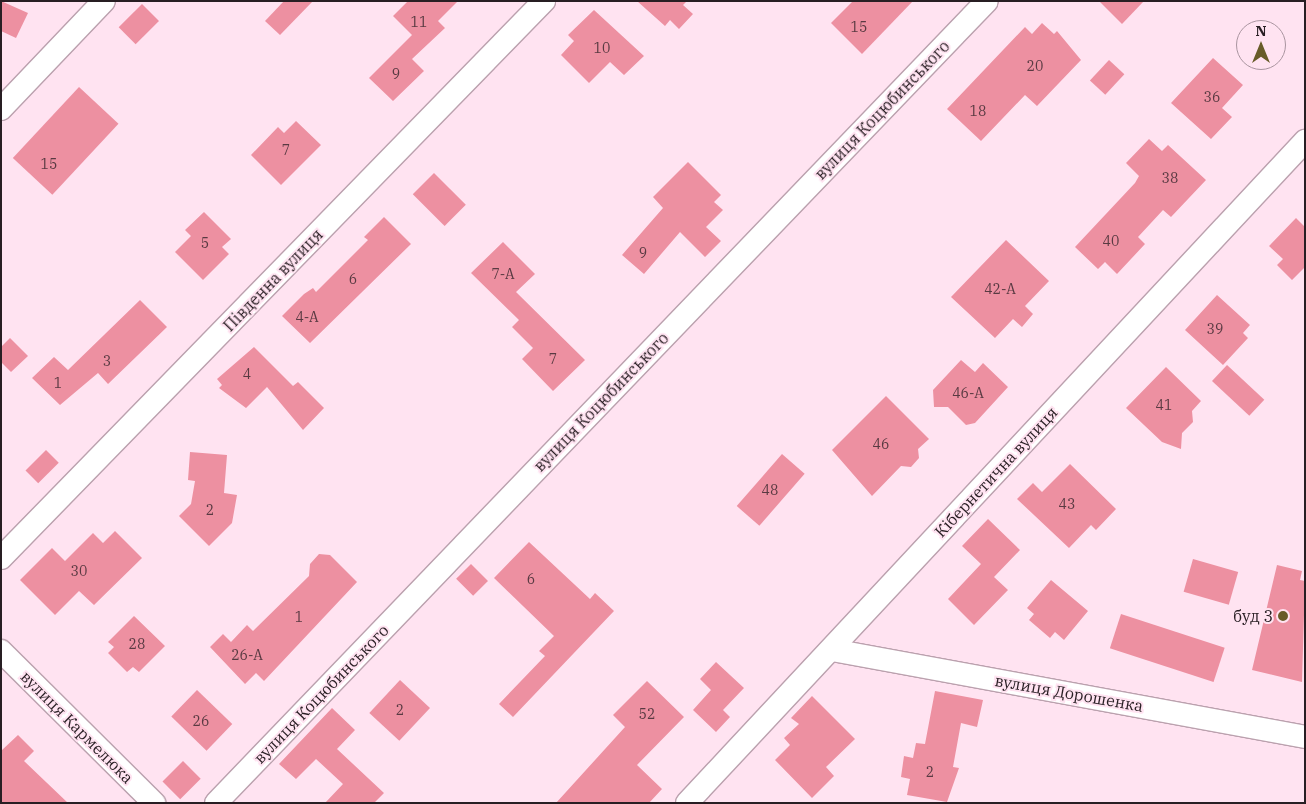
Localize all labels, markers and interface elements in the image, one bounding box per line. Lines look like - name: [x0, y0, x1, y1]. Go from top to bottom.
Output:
- house number: 11: [411, 14, 427, 30]
- house number: 15: [851, 19, 867, 35]
- north arrow: [1236, 20, 1286, 70]
- text: N: [1255, 22, 1267, 40]
- street label: вулиця Коцюбинського: [811, 37, 953, 183]
- house number: 10: [594, 40, 610, 56]
- house number: 20: [1027, 58, 1043, 74]
- house number: 9: [392, 66, 400, 82]
- house number: 36: [1204, 89, 1220, 105]
- house number: 18: [970, 103, 986, 119]
- house number: 7: [282, 142, 290, 158]
- house number: 15: [41, 156, 57, 172]
- house number: 38: [1162, 170, 1178, 186]
- street label: Південна вулиця: [219, 225, 327, 335]
- house number: 40: [1103, 233, 1119, 249]
- house number: 5: [201, 235, 209, 251]
- house number: 9: [639, 245, 647, 261]
- house number: 7-А: [491, 266, 515, 282]
- house number: 6: [349, 271, 357, 287]
- house number: 42-А: [984, 281, 1016, 297]
- house number: 4-А: [295, 309, 319, 325]
- house number: 39: [1207, 321, 1223, 337]
- street label: вулиця Коцюбинського: [530, 329, 672, 475]
- house number: 7: [549, 351, 557, 367]
- house number: 3: [103, 353, 111, 369]
- house number: 4: [243, 366, 251, 382]
- house number: 1: [54, 375, 62, 391]
- house number: 46-А: [952, 385, 984, 401]
- house number: 41: [1156, 397, 1172, 413]
- street label: Кібернетична вулиця: [931, 403, 1061, 541]
- house number: 46: [873, 436, 889, 452]
- house number: 48: [762, 482, 778, 498]
- house number: 43: [1059, 496, 1075, 512]
- house number: 2: [206, 502, 214, 518]
- house number: 30: [71, 563, 87, 579]
- house number: 6: [527, 571, 535, 587]
- place label: буд 3: [1233, 606, 1273, 626]
- house number: 1: [295, 609, 303, 625]
- marker: буд 3: [1277, 610, 1289, 622]
- street label: вулиця Коцюбинського: [250, 621, 392, 767]
- house number: 28: [129, 636, 145, 652]
- house number: 26-А: [231, 647, 263, 663]
- street label: вулиця Кармелюка: [17, 667, 137, 787]
- street label: вулиця Дорошенка: [993, 670, 1145, 716]
- house number: 2: [396, 702, 404, 718]
- house number: 52: [639, 706, 655, 722]
- house number: 26: [193, 713, 209, 729]
- house number: 2: [926, 764, 934, 780]

